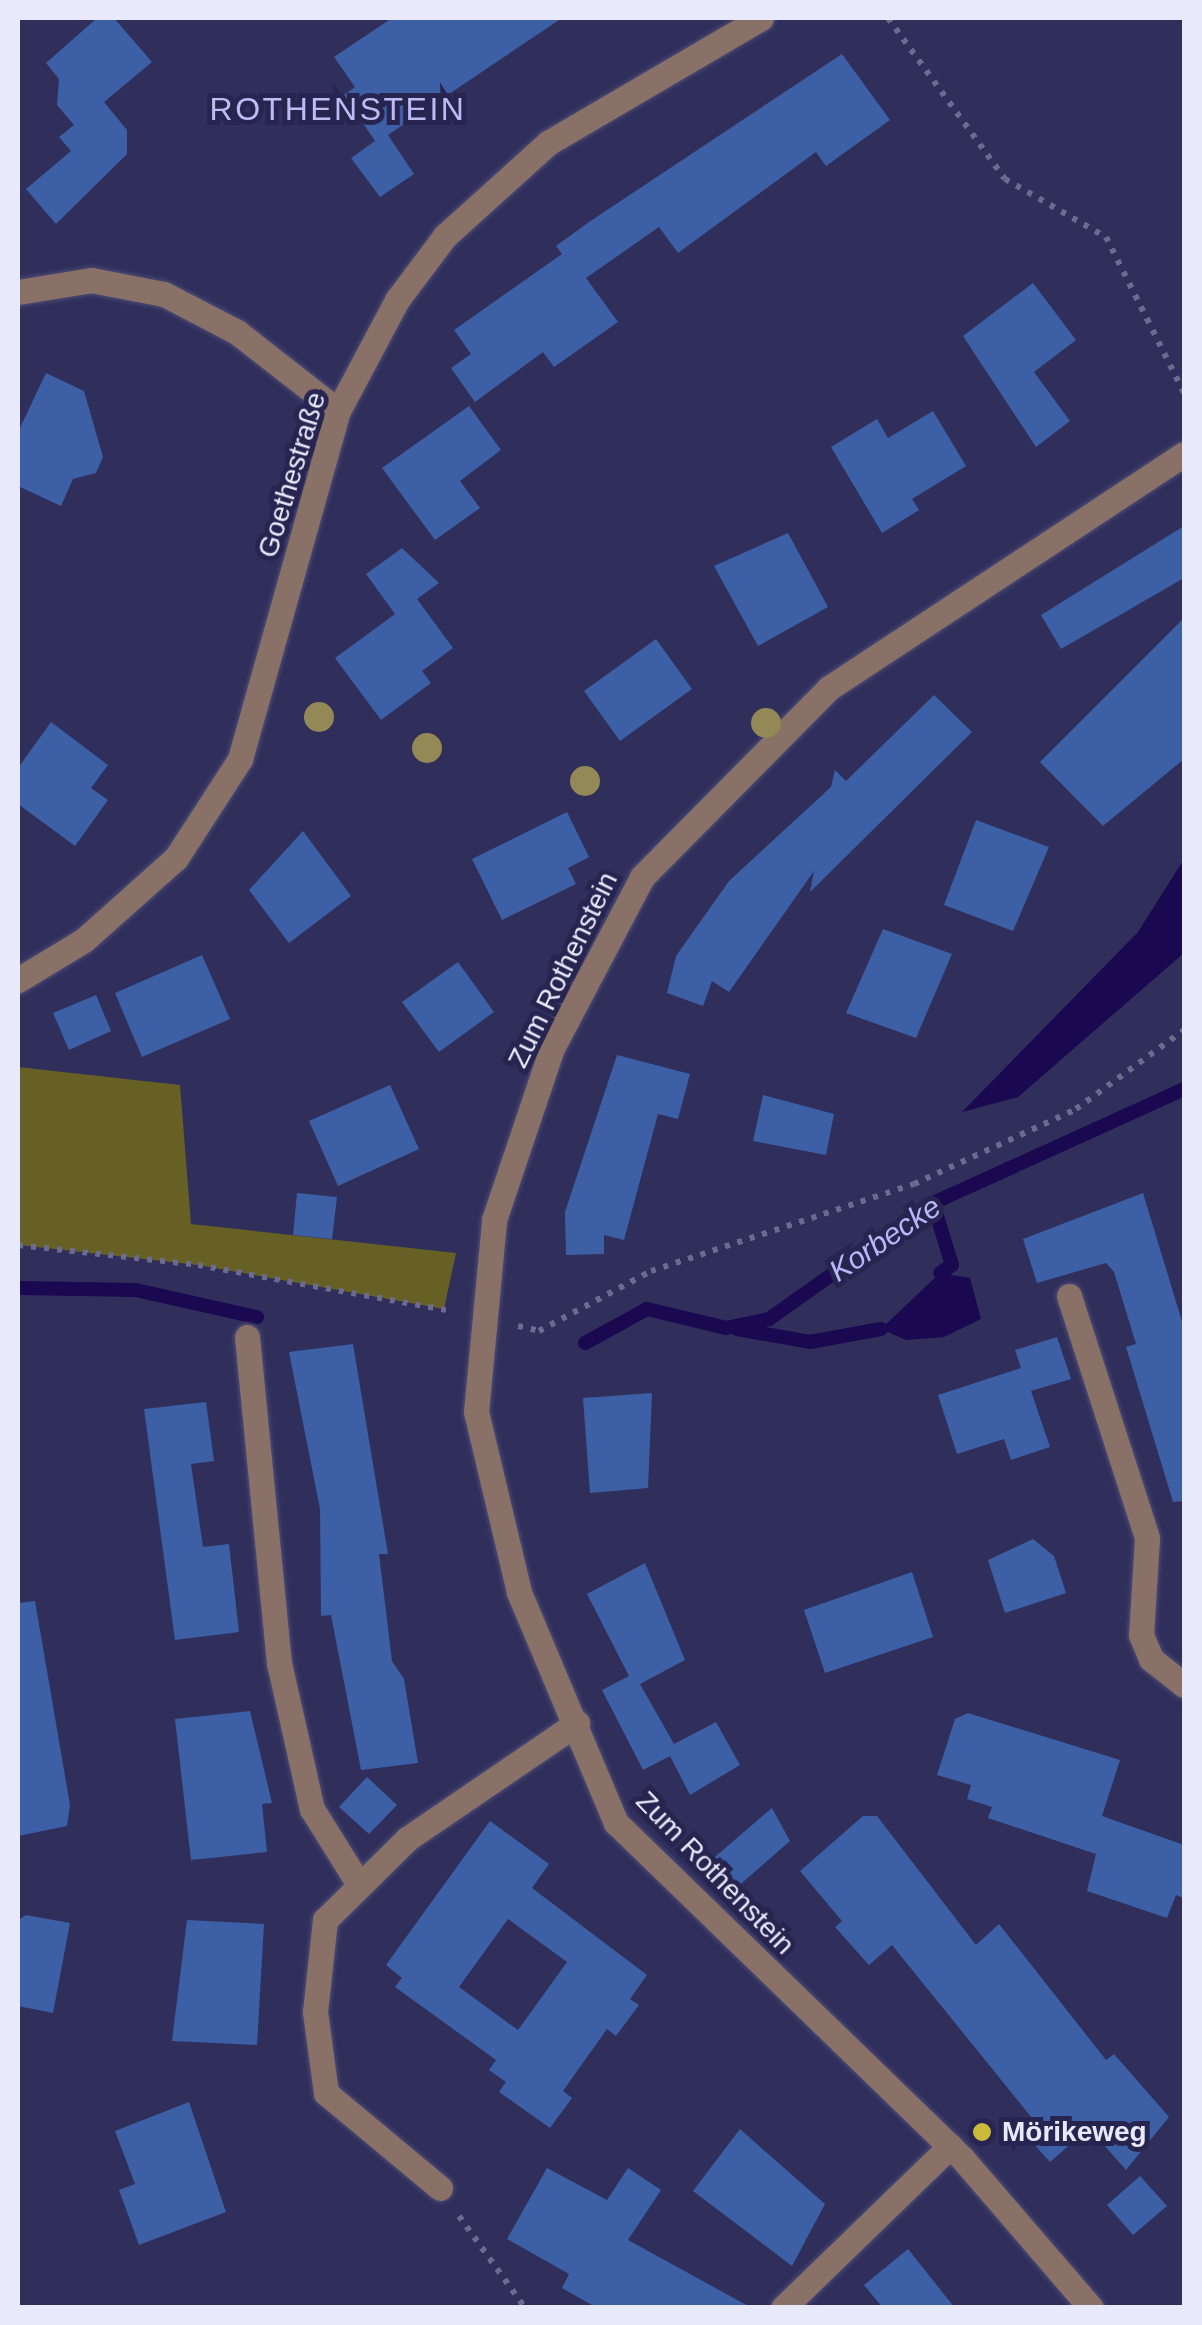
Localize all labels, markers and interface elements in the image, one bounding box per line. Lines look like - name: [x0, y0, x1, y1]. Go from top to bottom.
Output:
- district label: ROTHENSTEIN: [210, 90, 466, 128]
- street label: Goethestraße: [251, 388, 333, 562]
- street label: Zum Rothenstein: [501, 867, 625, 1073]
- water label: Korbecke: [822, 1189, 948, 1289]
- street label: Zum Rothenstein: [629, 1785, 801, 1961]
- place label: Mörikeweg: [1002, 2115, 1147, 2149]
- marker: Mörikeweg: [971, 2121, 993, 2143]

